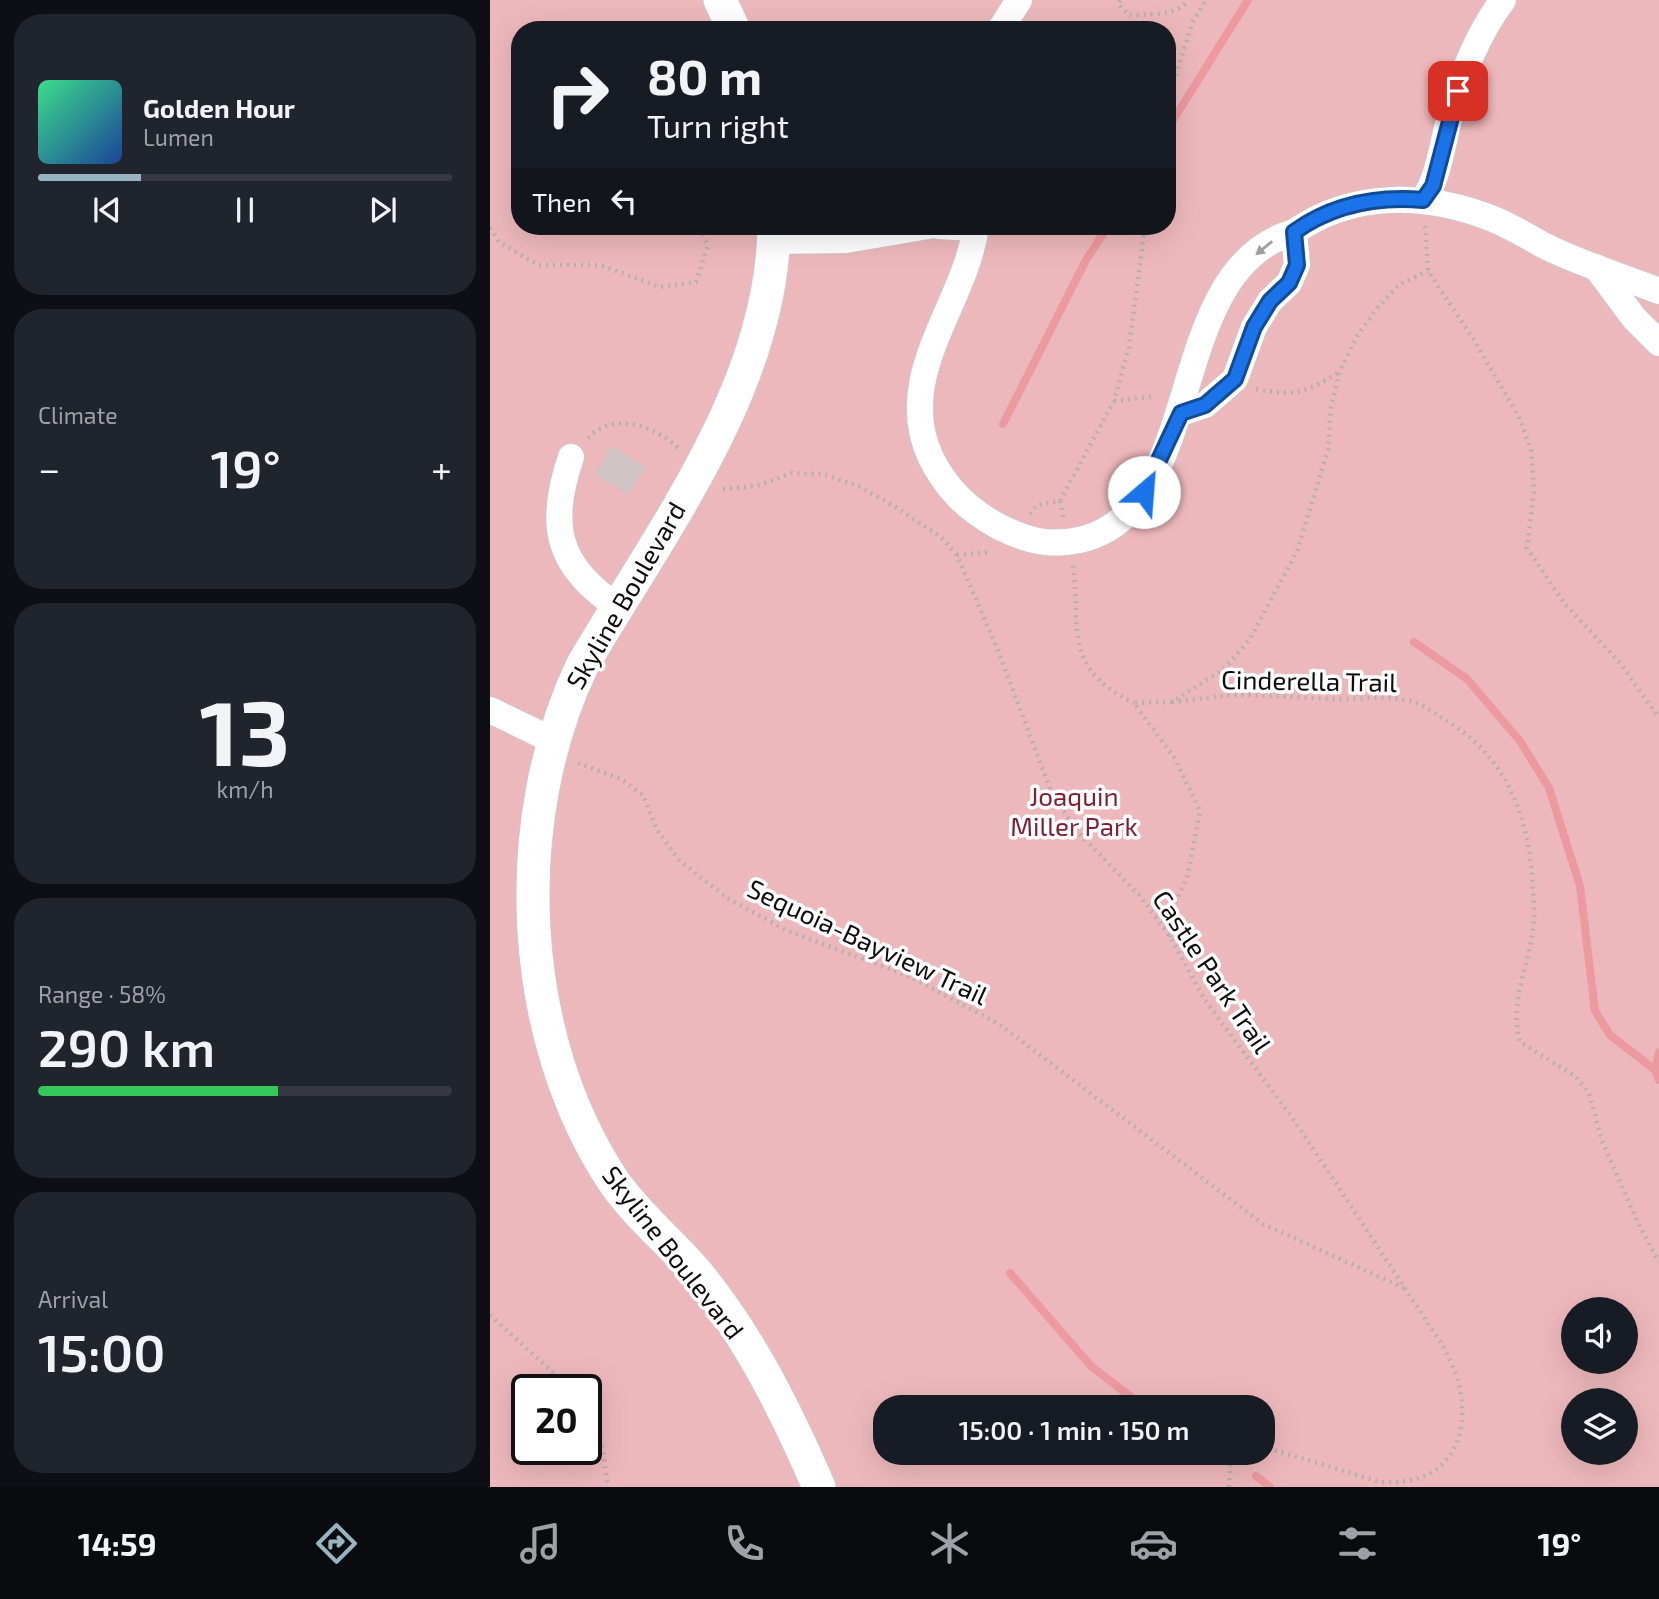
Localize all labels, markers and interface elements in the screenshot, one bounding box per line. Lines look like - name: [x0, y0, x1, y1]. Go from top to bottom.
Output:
- text: 80 m: [647, 46, 762, 105]
- icon: right: [532, 49, 623, 140]
- pin: [1428, 61, 1488, 121]
- icon: arrive: [1439, 72, 1477, 110]
- text: Golden Hour: [143, 92, 295, 123]
- text: Turn right: [647, 106, 789, 144]
- text: Lumen: [143, 123, 214, 151]
- icon: left: [605, 182, 643, 220]
- text: Then: [532, 186, 591, 217]
- icon: previous: [88, 191, 126, 229]
- icon: pause: [226, 191, 264, 229]
- icon: next: [364, 191, 402, 229]
- one-way arrow: [1256, 240, 1274, 255]
- text: Climate: [38, 401, 118, 429]
- text: 19°: [210, 436, 281, 498]
- text: −: [38, 445, 60, 491]
- text: +: [431, 445, 452, 491]
- position arrow: [1107, 455, 1181, 529]
- street label: Skyline Boulevard: [559, 496, 691, 694]
- street label: Cinderella Trail: [1221, 663, 1397, 697]
- text: 13: [200, 675, 290, 784]
- text: km/h: [216, 775, 274, 803]
- park label: Joaquin Miller Park: [1010, 780, 1138, 841]
- street label: Sequoia-Bayview Trail: [743, 872, 993, 1010]
- street label: Castle Park Trail: [1147, 884, 1279, 1058]
- text: Range · 58%: [38, 980, 166, 1008]
- text: 290 km: [38, 1015, 215, 1077]
- street label: Skyline Boulevard: [597, 1159, 751, 1345]
- text: Arrival: [38, 1285, 108, 1313]
- map controls: [1561, 1297, 1638, 1465]
- button: sound: [1561, 1297, 1638, 1374]
- text: 15:00: [38, 1320, 165, 1382]
- speed limit sign: 20: [511, 1374, 602, 1465]
- button: layers: [1561, 1388, 1638, 1465]
- text: 15:00 · 1 min · 150 m: [959, 1414, 1189, 1445]
- icon: directions: [312, 1519, 361, 1568]
- icon: music: [516, 1519, 565, 1568]
- icon: phone: [720, 1519, 769, 1568]
- icon: climate: [925, 1519, 974, 1568]
- icon: car: [1129, 1519, 1178, 1568]
- icon: filters: [1333, 1519, 1382, 1568]
- text: 14:59: [78, 1524, 157, 1562]
- text: 19°: [1538, 1524, 1581, 1562]

